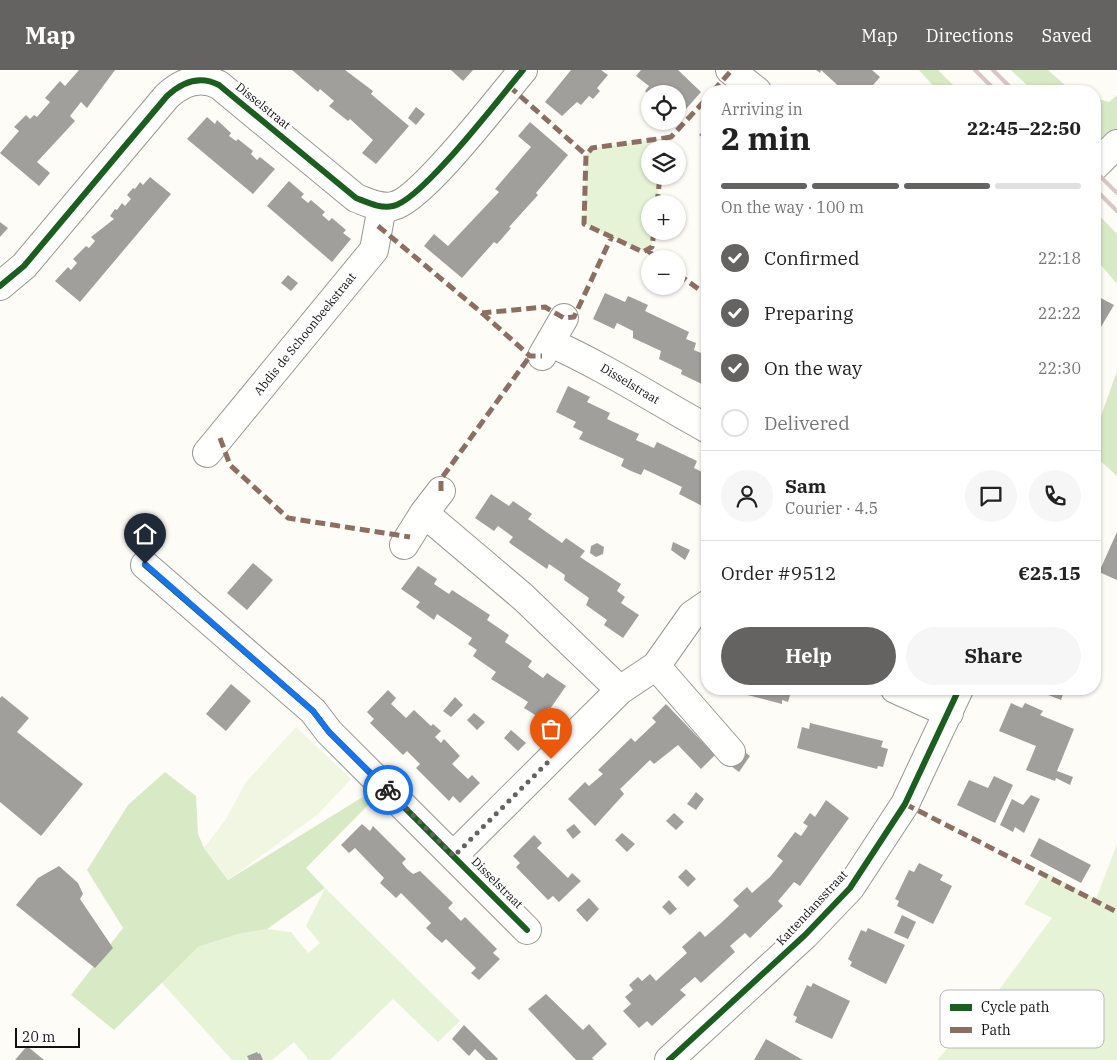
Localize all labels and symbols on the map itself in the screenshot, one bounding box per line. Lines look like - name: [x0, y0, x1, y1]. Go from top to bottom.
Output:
- street label: Disselstraat: [233, 79, 294, 132]
- street label: Abdis de Schoonbeekstraat: [250, 269, 359, 398]
- street label: Disselstraat: [598, 360, 663, 407]
- pin: [124, 513, 166, 564]
- pin: [530, 708, 572, 759]
- courier: [363, 765, 413, 815]
- street label: Disselstraat: [469, 854, 526, 911]
- street label: Kattendansstraat: [773, 867, 850, 948]
- legend: [940, 990, 1104, 1048]
- text: Cycle path: [981, 998, 1050, 1016]
- text: Path: [981, 1021, 1011, 1039]
- scale bar: [15, 1025, 80, 1048]

